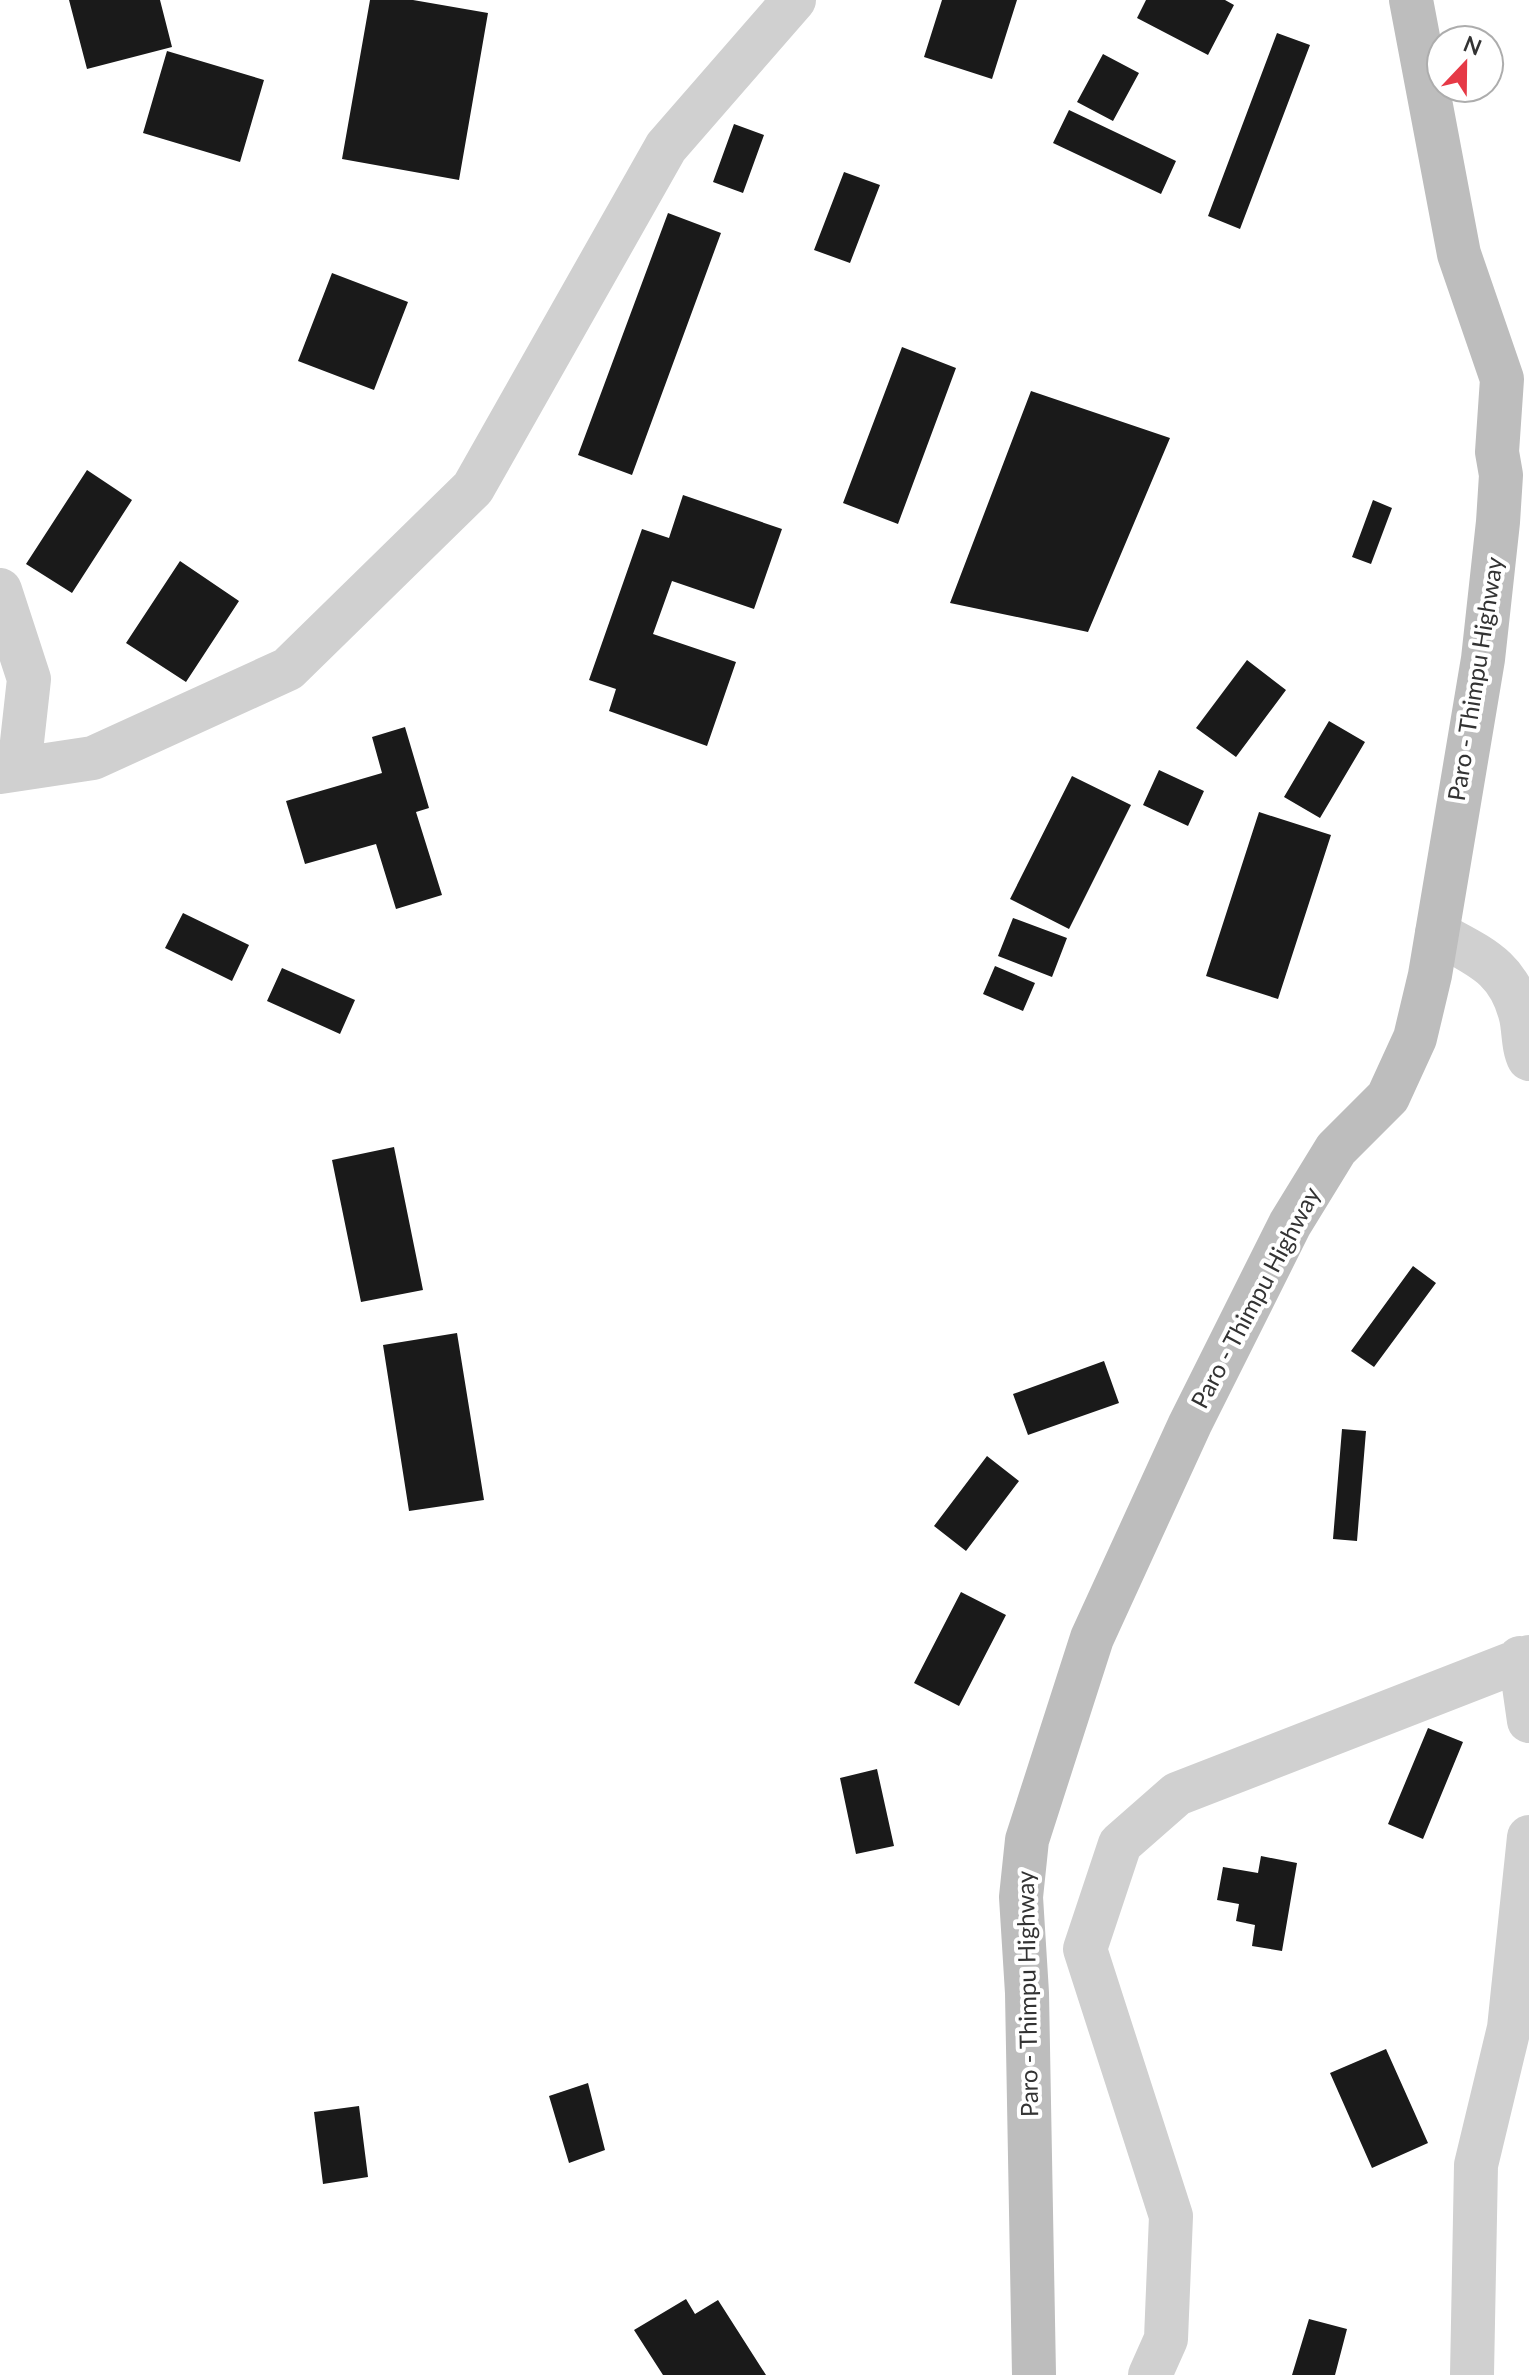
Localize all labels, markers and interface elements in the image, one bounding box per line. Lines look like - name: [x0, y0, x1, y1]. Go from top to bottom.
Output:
- north arrow: [1425, 24, 1505, 104]
- text: N: [1460, 29, 1486, 61]
- street label: Paro - Thimpu Highway: [1441, 554, 1508, 803]
- street label: Paro - Thimpu Highway: [1184, 1181, 1326, 1413]
- street label: Paro - Thimpu Highway: [1010, 1870, 1043, 2118]

